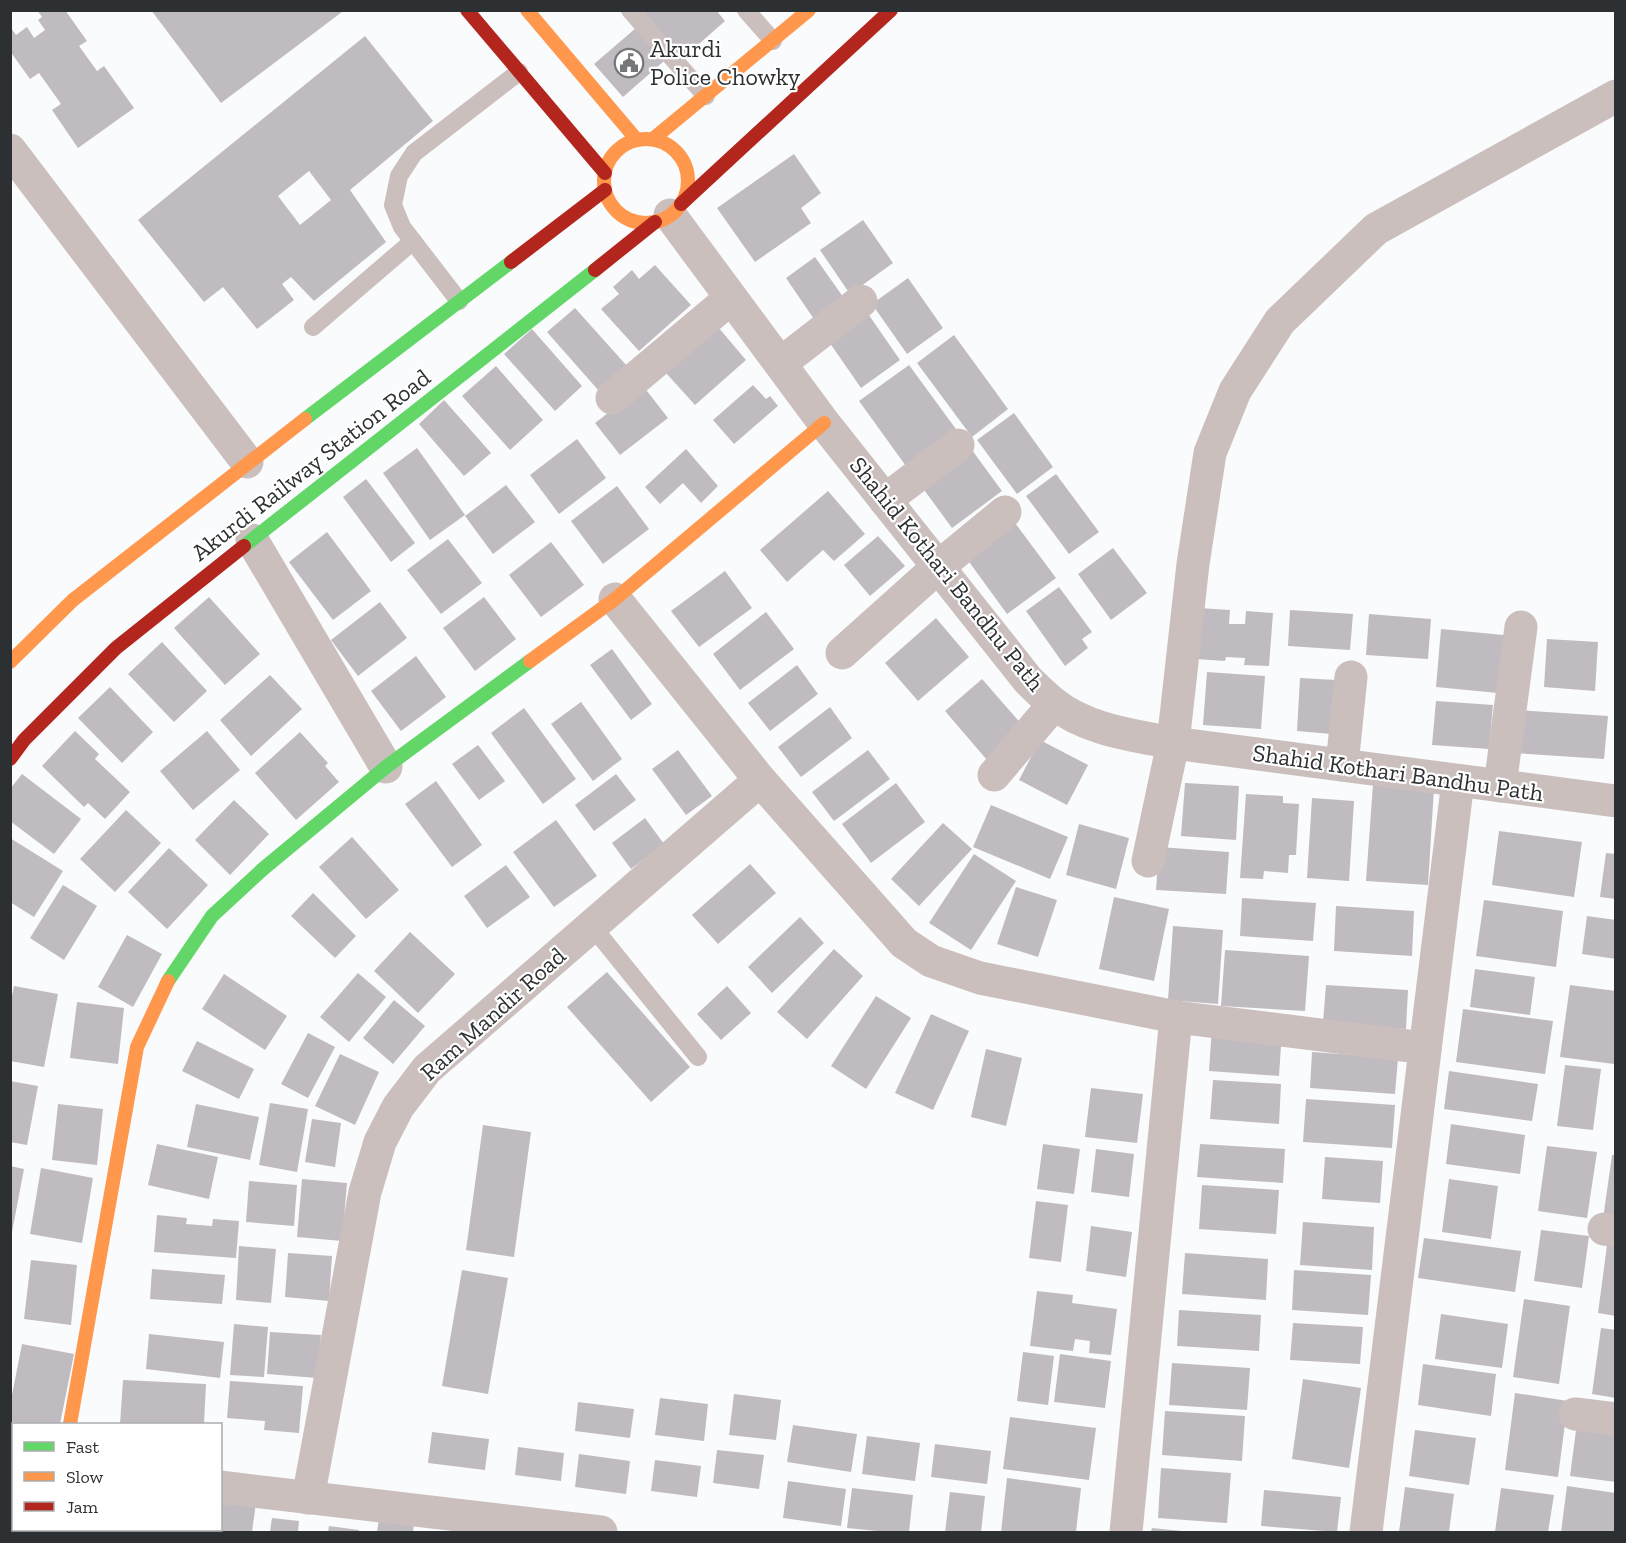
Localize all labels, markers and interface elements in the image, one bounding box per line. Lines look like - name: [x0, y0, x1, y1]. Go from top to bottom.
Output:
- place label: Akurdi Police Chowky: [650, 34, 801, 91]
- public building icon: Akurdi Police Chowky: [613, 47, 645, 79]
- street label: Akurdi Railway Station Road: [186, 362, 436, 567]
- street label: Shahid Kothari Bandhu Path: [844, 451, 1051, 697]
- street label: Shahid Kothari Bandhu Path: [1251, 738, 1546, 807]
- street label: Ram Mandir Road: [414, 941, 571, 1086]
- legend: [12, 1423, 222, 1531]
- text: Fast: [66, 1436, 99, 1458]
- text: Slow: [66, 1466, 103, 1488]
- text: Jam: [66, 1496, 98, 1518]

